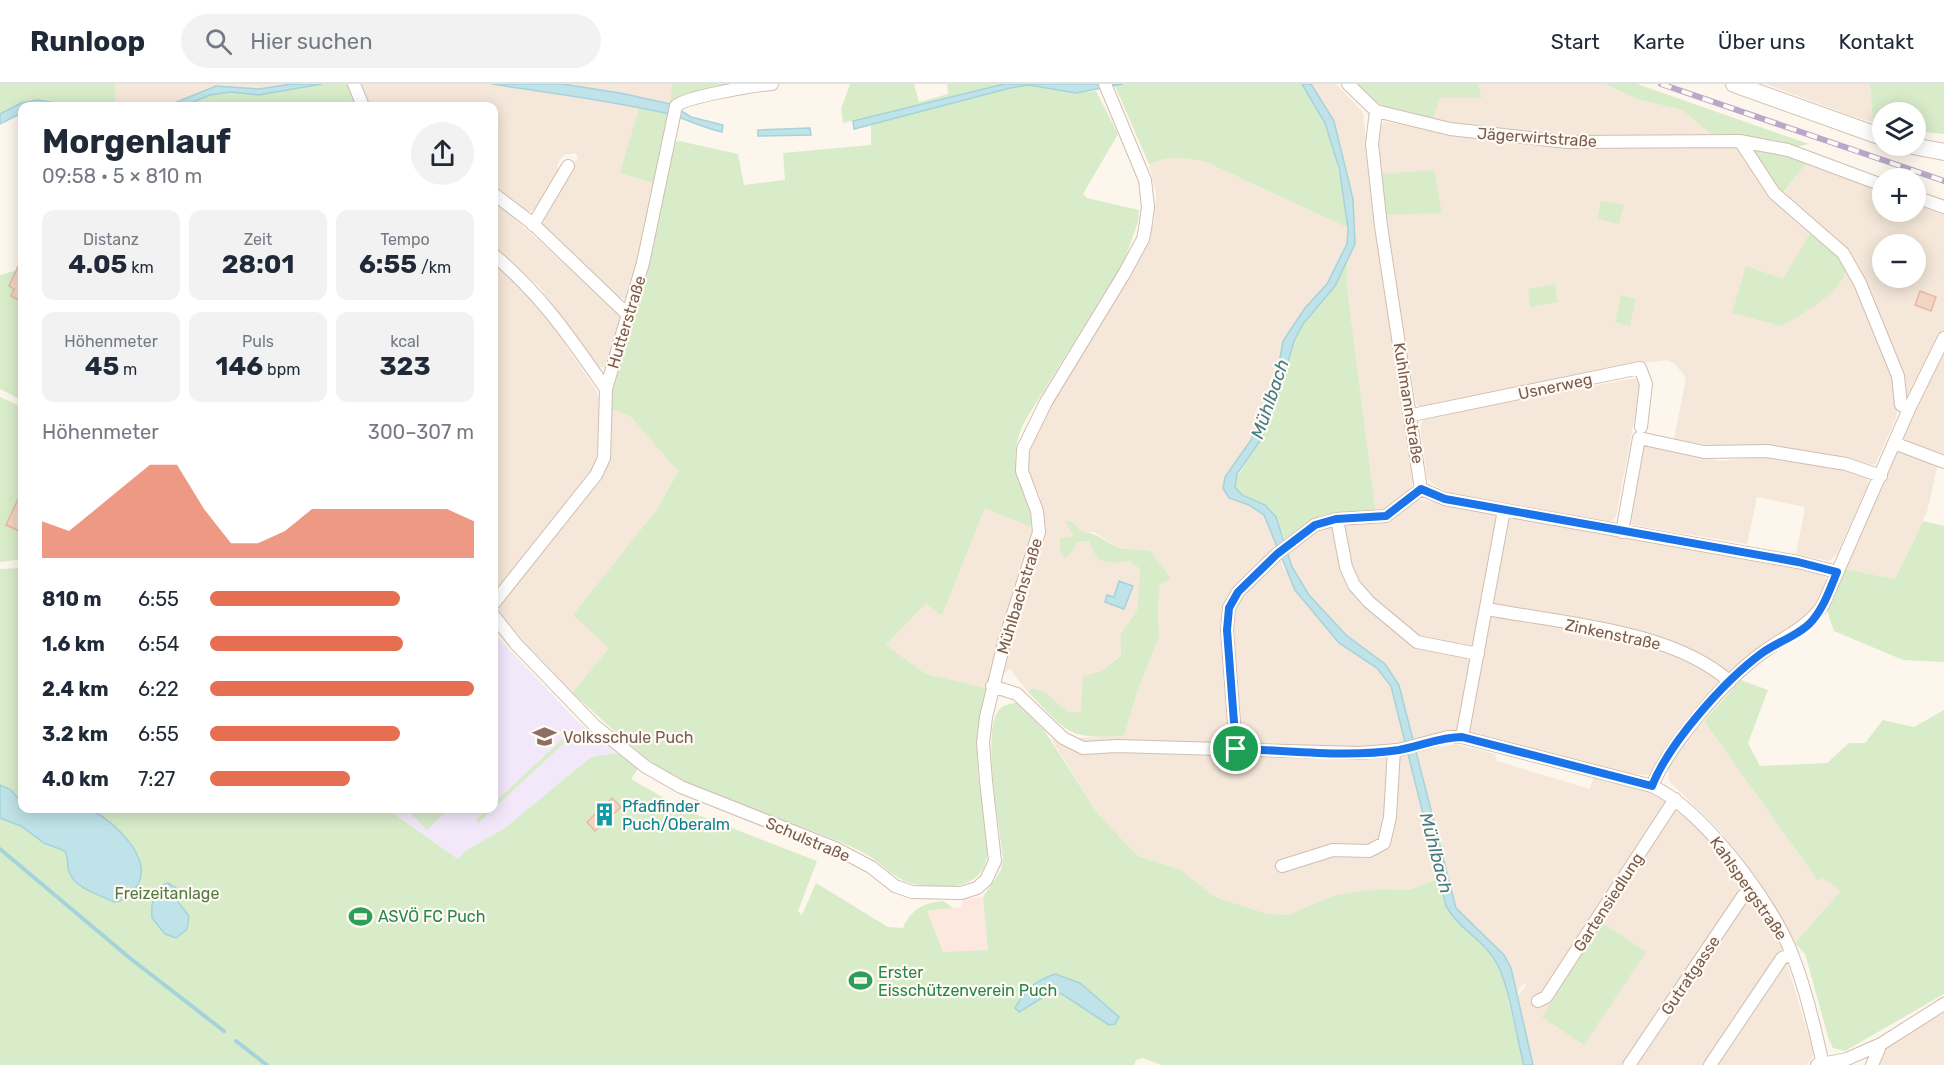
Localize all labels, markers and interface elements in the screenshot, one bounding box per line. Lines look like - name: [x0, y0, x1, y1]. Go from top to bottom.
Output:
- search box: [181, 14, 601, 68]
- text: Runloop: [30, 25, 145, 58]
- icon: search: [202, 25, 235, 58]
- text: Hier suchen: [250, 28, 372, 55]
- text: Start: [1551, 29, 1600, 54]
- text: Karte: [1633, 29, 1685, 54]
- text: Über uns: [1718, 29, 1806, 54]
- text: Kontakt: [1839, 29, 1914, 54]
- map controls: [1872, 102, 1926, 288]
- button: layers: [1872, 102, 1926, 156]
- text: Morgenlauf: [42, 122, 231, 161]
- button: share: [411, 122, 474, 185]
- street label: Jägerwirtstraße: [1476, 124, 1598, 151]
- text: 09:58 · 5 × 810 m: [42, 164, 202, 188]
- button: +: [1872, 168, 1926, 222]
- text: Distanz: [83, 230, 139, 249]
- text: Zeit: [244, 230, 272, 249]
- text: Tempo: [380, 230, 430, 249]
- button: −: [1872, 234, 1926, 288]
- text: 4.05: [68, 249, 127, 280]
- text: 28:01: [222, 249, 294, 280]
- text: 6:55: [359, 249, 417, 280]
- text: km: [127, 258, 154, 277]
- text: /km: [417, 258, 451, 277]
- street label: Hutterstraße: [603, 273, 650, 371]
- text: Höhenmeter: [64, 332, 158, 351]
- text: Puls: [242, 332, 274, 351]
- text: kcal: [390, 332, 420, 351]
- street label: Kuhlmannstraße: [1390, 341, 1427, 465]
- text: 45: [85, 351, 119, 382]
- text: 146: [216, 351, 263, 382]
- text: 323: [379, 351, 431, 382]
- water label: Mühlbach: [1246, 356, 1294, 442]
- text: m: [119, 360, 137, 379]
- text: bpm: [263, 360, 300, 379]
- street label: Usnerweg: [1516, 369, 1594, 404]
- text: Höhenmeter: [42, 420, 159, 444]
- text: 300–307 m: [368, 420, 474, 444]
- street label: Mühlbachstraße: [993, 536, 1046, 657]
- text: 810 m: [42, 587, 102, 611]
- text: 6:55: [138, 587, 179, 611]
- street label: Zinkenstraße: [1563, 615, 1662, 654]
- text: 1.6 km: [42, 632, 105, 656]
- text: 6:54: [138, 632, 179, 656]
- text: 2.4 km: [42, 677, 108, 701]
- text: 6:22: [138, 677, 179, 701]
- text: 3.2 km: [42, 722, 108, 746]
- text: 6:55: [138, 722, 179, 746]
- pin: [1210, 723, 1261, 774]
- school or university icon: Volksschule Puch: [532, 724, 558, 750]
- place label: Volksschule Puch: [563, 728, 694, 747]
- icon: arrive: [1219, 732, 1252, 765]
- text: 4.0 km: [42, 767, 109, 791]
- text: 7:27: [138, 767, 175, 791]
- place label: Pfadfinder Puch/Oberalm: [622, 797, 730, 834]
- building icon: Pfadfinder Puch/Oberalm: [591, 802, 617, 828]
- water label: Mühlbach: [1415, 810, 1457, 896]
- street label: Schulstraße: [763, 813, 853, 866]
- street label: Kahlspergstraße: [1706, 833, 1791, 944]
- street label: Gartensiedlung: [1569, 849, 1647, 955]
- park label: Freizeitanlage: [115, 884, 219, 903]
- sports icon: ASVÖ FC Puch: [347, 903, 373, 929]
- place label: ASVÖ FC Puch: [378, 907, 485, 926]
- street label: Gutratgasse: [1657, 932, 1724, 1018]
- place label: Erster Eisschützenverein Puch: [878, 963, 1057, 1000]
- sports icon: Erster Eisschützenverein Puch: [847, 968, 873, 994]

